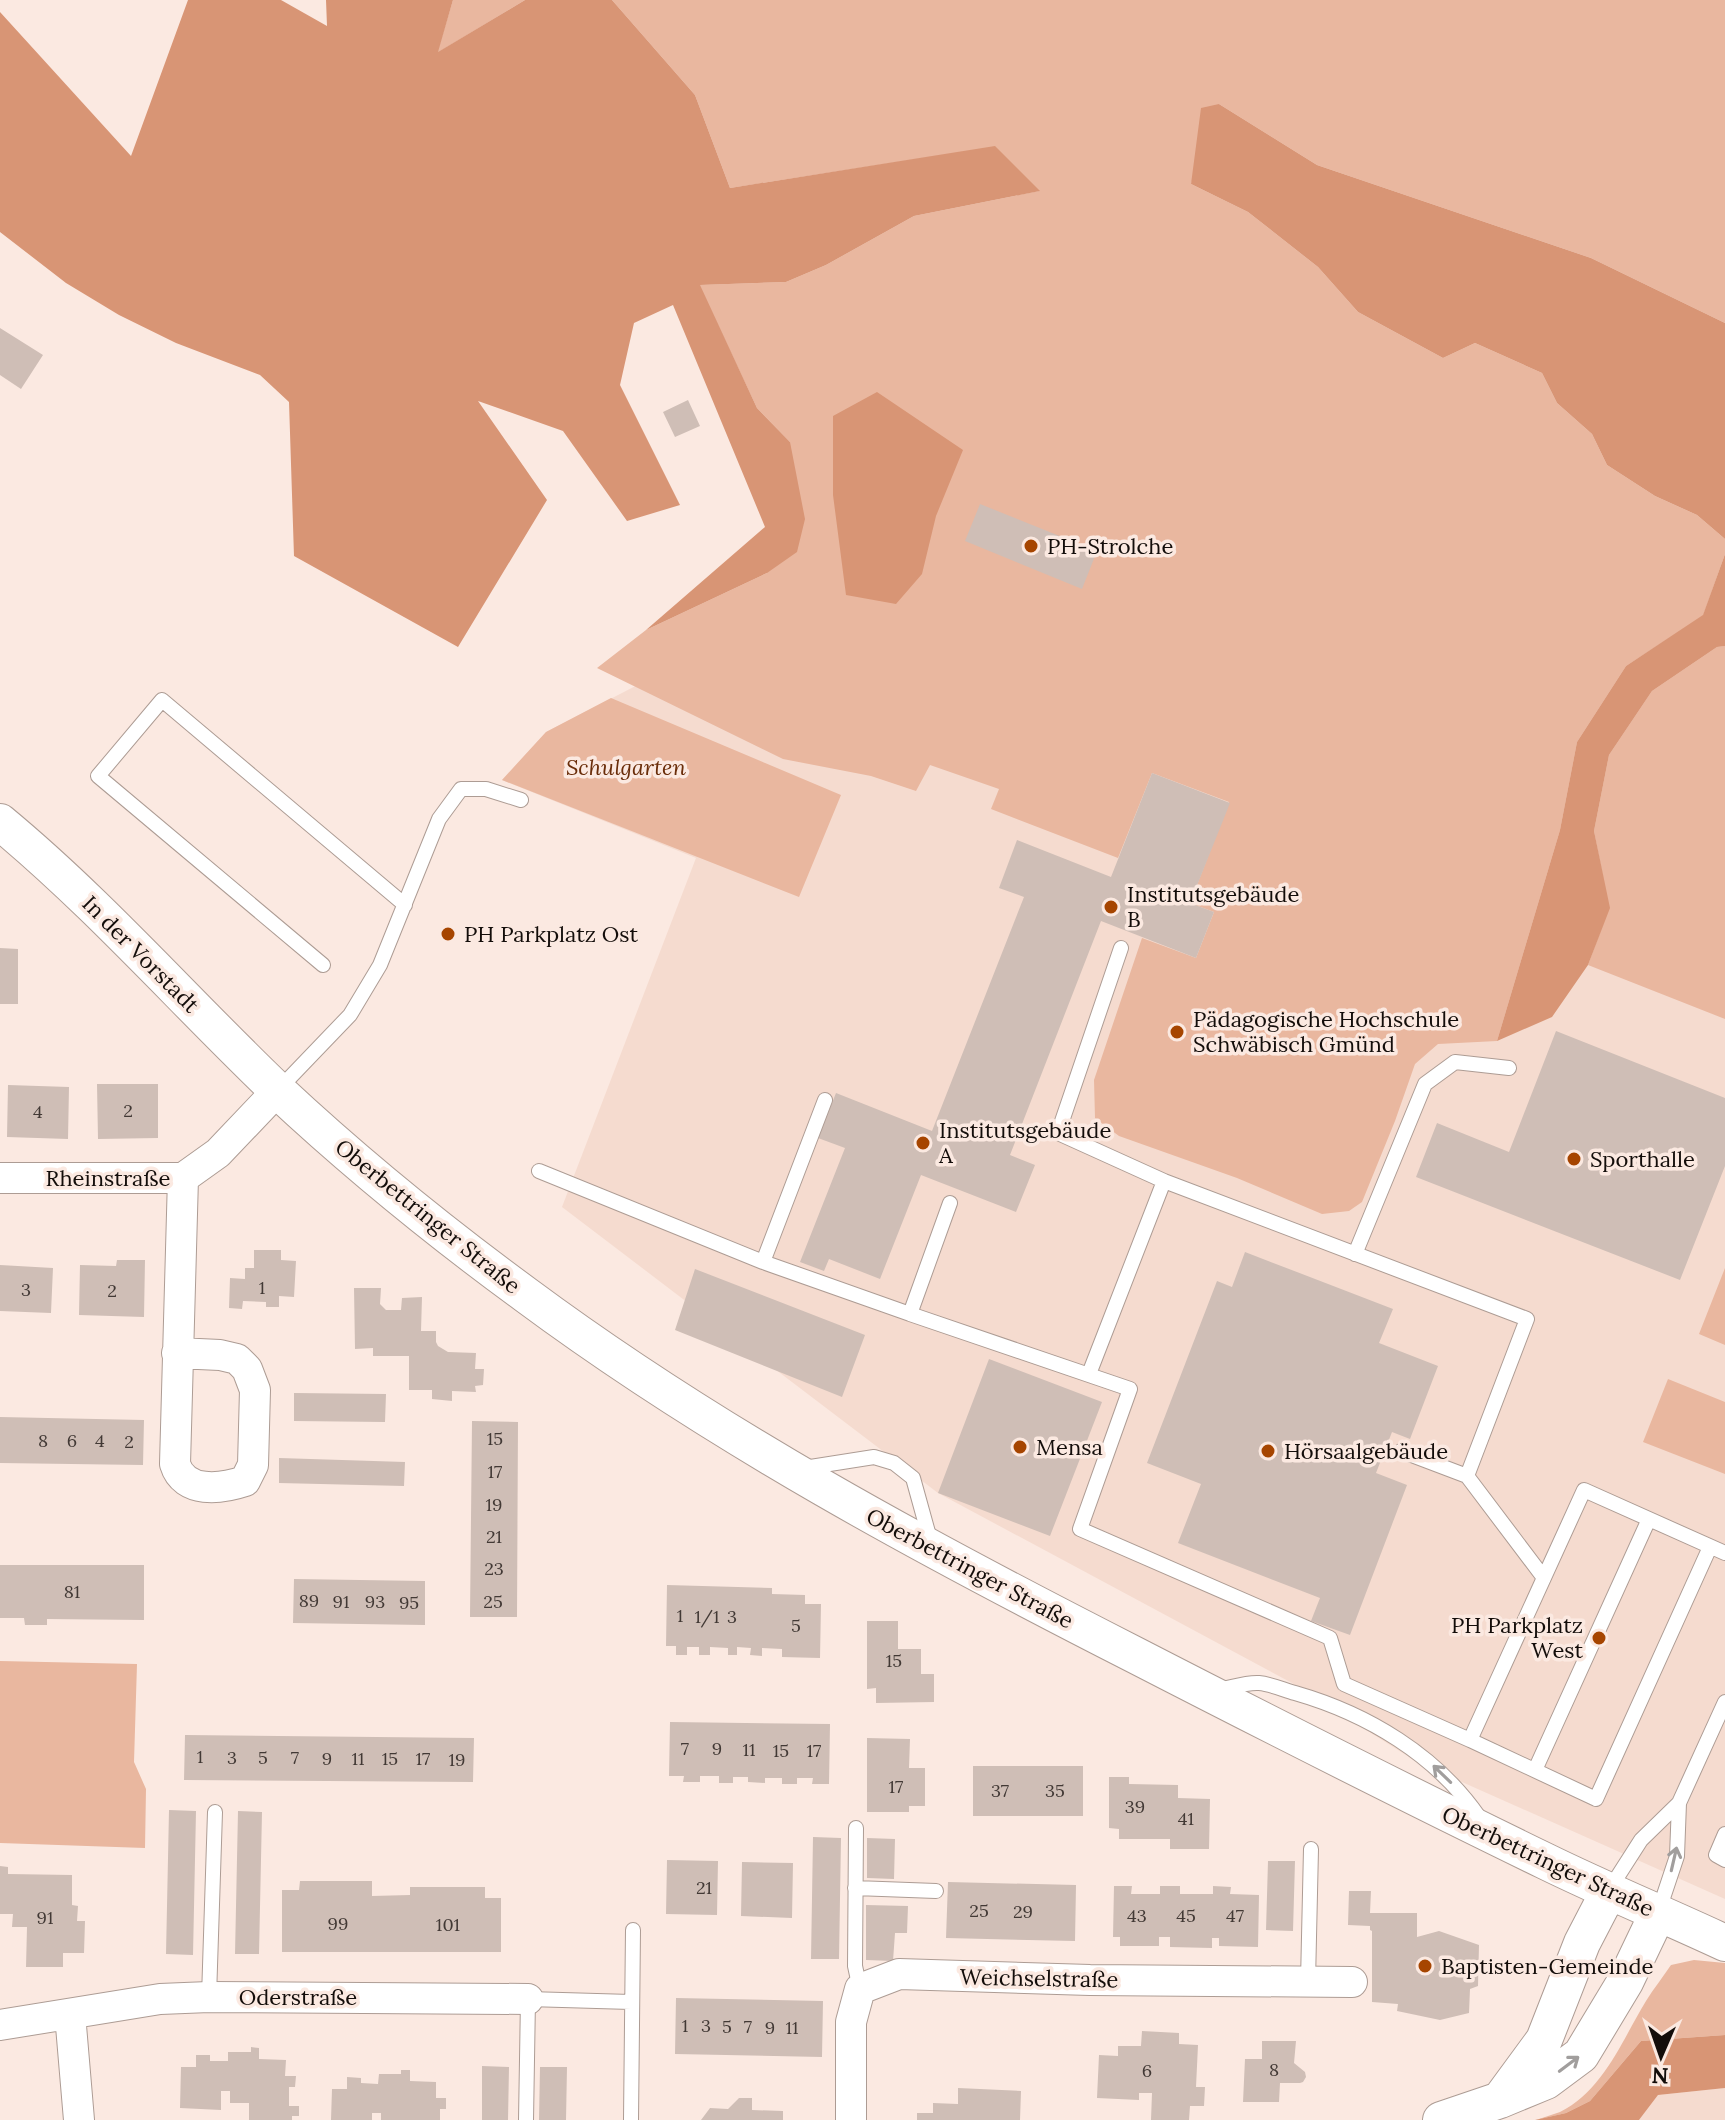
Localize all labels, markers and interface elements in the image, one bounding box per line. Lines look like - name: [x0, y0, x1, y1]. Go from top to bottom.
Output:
- place label: PH-Strolche: [1047, 532, 1173, 560]
- marker: PH-Strolche: [1022, 537, 1040, 555]
- park label: Schulgarten: [566, 753, 687, 781]
- place label: Institutsgebäude B: [1127, 880, 1299, 933]
- street label: In der Vorstadt: [77, 890, 206, 1019]
- marker: Institutsgebäude B: [1102, 898, 1120, 916]
- place label: PH Parkplatz Ost: [464, 920, 638, 948]
- marker: PH Parkplatz Ost: [439, 925, 457, 943]
- place label: Pädagogische Hochschule Schwäbisch Gmünd: [1193, 1005, 1459, 1058]
- marker: Pädagogische Hochschule Schwäbisch Gmünd: [1168, 1023, 1186, 1041]
- house number: 2: [123, 1099, 133, 1122]
- house number: 4: [33, 1100, 43, 1123]
- place label: Institutsgebäude A: [938, 1116, 1111, 1169]
- street label: Oberbettringer Straße: [330, 1133, 526, 1299]
- marker: Institutsgebäude A: [914, 1134, 932, 1152]
- place label: Sporthalle: [1590, 1145, 1695, 1173]
- marker: Sporthalle: [1565, 1150, 1583, 1168]
- street label: Rheinstraße: [46, 1164, 170, 1192]
- house number: 1: [259, 1276, 265, 1299]
- house number: 3: [21, 1278, 31, 1301]
- house number: 2: [107, 1279, 117, 1302]
- house number: 15: [487, 1427, 503, 1450]
- house number: 8: [38, 1429, 48, 1452]
- house number: 6: [67, 1429, 77, 1452]
- house number: 4: [95, 1429, 105, 1452]
- house number: 2: [124, 1430, 134, 1453]
- place label: Mensa: [1036, 1433, 1103, 1461]
- place label: Hörsaalgebäude: [1284, 1437, 1448, 1465]
- marker: Mensa: [1011, 1438, 1029, 1456]
- marker: Hörsaalgebäude: [1259, 1442, 1277, 1460]
- house number: 17: [488, 1460, 502, 1483]
- house number: 19: [486, 1493, 502, 1516]
- street label: Oberbettringer Straße: [862, 1502, 1078, 1634]
- house number: 21: [486, 1525, 502, 1548]
- house number: 23: [484, 1557, 504, 1580]
- house number: 81: [64, 1580, 80, 1603]
- house number: 89: [299, 1589, 319, 1612]
- house number: 91: [333, 1590, 349, 1613]
- house number: 93: [365, 1590, 385, 1613]
- house number: 25: [483, 1590, 503, 1613]
- house number: 95: [399, 1591, 419, 1614]
- house number: 1: [677, 1604, 683, 1627]
- house number: 1/1: [694, 1605, 720, 1628]
- house number: 3: [727, 1605, 737, 1628]
- place label: PH Parkplatz West: [1451, 1611, 1583, 1664]
- house number: 5: [791, 1614, 801, 1637]
- marker: PH Parkplatz West: [1590, 1629, 1608, 1647]
- house number: 15: [886, 1649, 902, 1672]
- house number: 7: [681, 1737, 689, 1760]
- house number: 9: [712, 1737, 722, 1760]
- house number: 11: [742, 1738, 756, 1761]
- house number: 15: [773, 1739, 789, 1762]
- house number: 17: [807, 1739, 821, 1762]
- house number: 1: [197, 1745, 203, 1768]
- house number: 3: [227, 1746, 237, 1769]
- house number: 5: [258, 1746, 268, 1769]
- house number: 7: [291, 1746, 299, 1769]
- house number: 9: [322, 1747, 332, 1770]
- house number: 11: [351, 1747, 365, 1770]
- house number: 15: [382, 1747, 398, 1770]
- house number: 17: [416, 1747, 430, 1770]
- house number: 19: [449, 1748, 465, 1771]
- one-way arrow: [1433, 1765, 1452, 1784]
- house number: 17: [889, 1775, 903, 1798]
- house number: 37: [991, 1779, 1009, 1802]
- house number: 35: [1045, 1779, 1065, 1802]
- house number: 39: [1125, 1795, 1145, 1818]
- street label: Oberbettringer Straße: [1438, 1800, 1658, 1922]
- house number: 41: [1178, 1807, 1194, 1830]
- one-way arrow: [1667, 1847, 1682, 1872]
- house number: 21: [696, 1876, 712, 1899]
- house number: 25: [969, 1899, 989, 1922]
- house number: 29: [1013, 1900, 1033, 1923]
- house number: 43: [1127, 1904, 1147, 1927]
- house number: 45: [1176, 1904, 1196, 1927]
- house number: 47: [1226, 1904, 1244, 1927]
- house number: 91: [37, 1906, 53, 1929]
- house number: 99: [328, 1912, 348, 1935]
- house number: 101: [436, 1913, 460, 1936]
- place label: Baptisten-Gemeinde: [1441, 1952, 1654, 1980]
- marker: Baptisten-Gemeinde: [1416, 1957, 1434, 1975]
- street label: Weichselstraße: [960, 1963, 1119, 1993]
- street label: Oderstraße: [239, 1983, 357, 2011]
- house number: 1: [682, 2014, 688, 2037]
- house number: 3: [701, 2014, 711, 2037]
- house number: 5: [722, 2015, 732, 2038]
- house number: 7: [744, 2015, 752, 2038]
- house number: 9: [765, 2016, 775, 2039]
- house number: 11: [785, 2016, 799, 2039]
- north arrow: [1621, 2016, 1701, 2096]
- one-way arrow: [1558, 2056, 1579, 2073]
- house number: 8: [1269, 2058, 1279, 2081]
- house number: 6: [1142, 2059, 1152, 2082]
- text: N: [1651, 2062, 1669, 2090]

